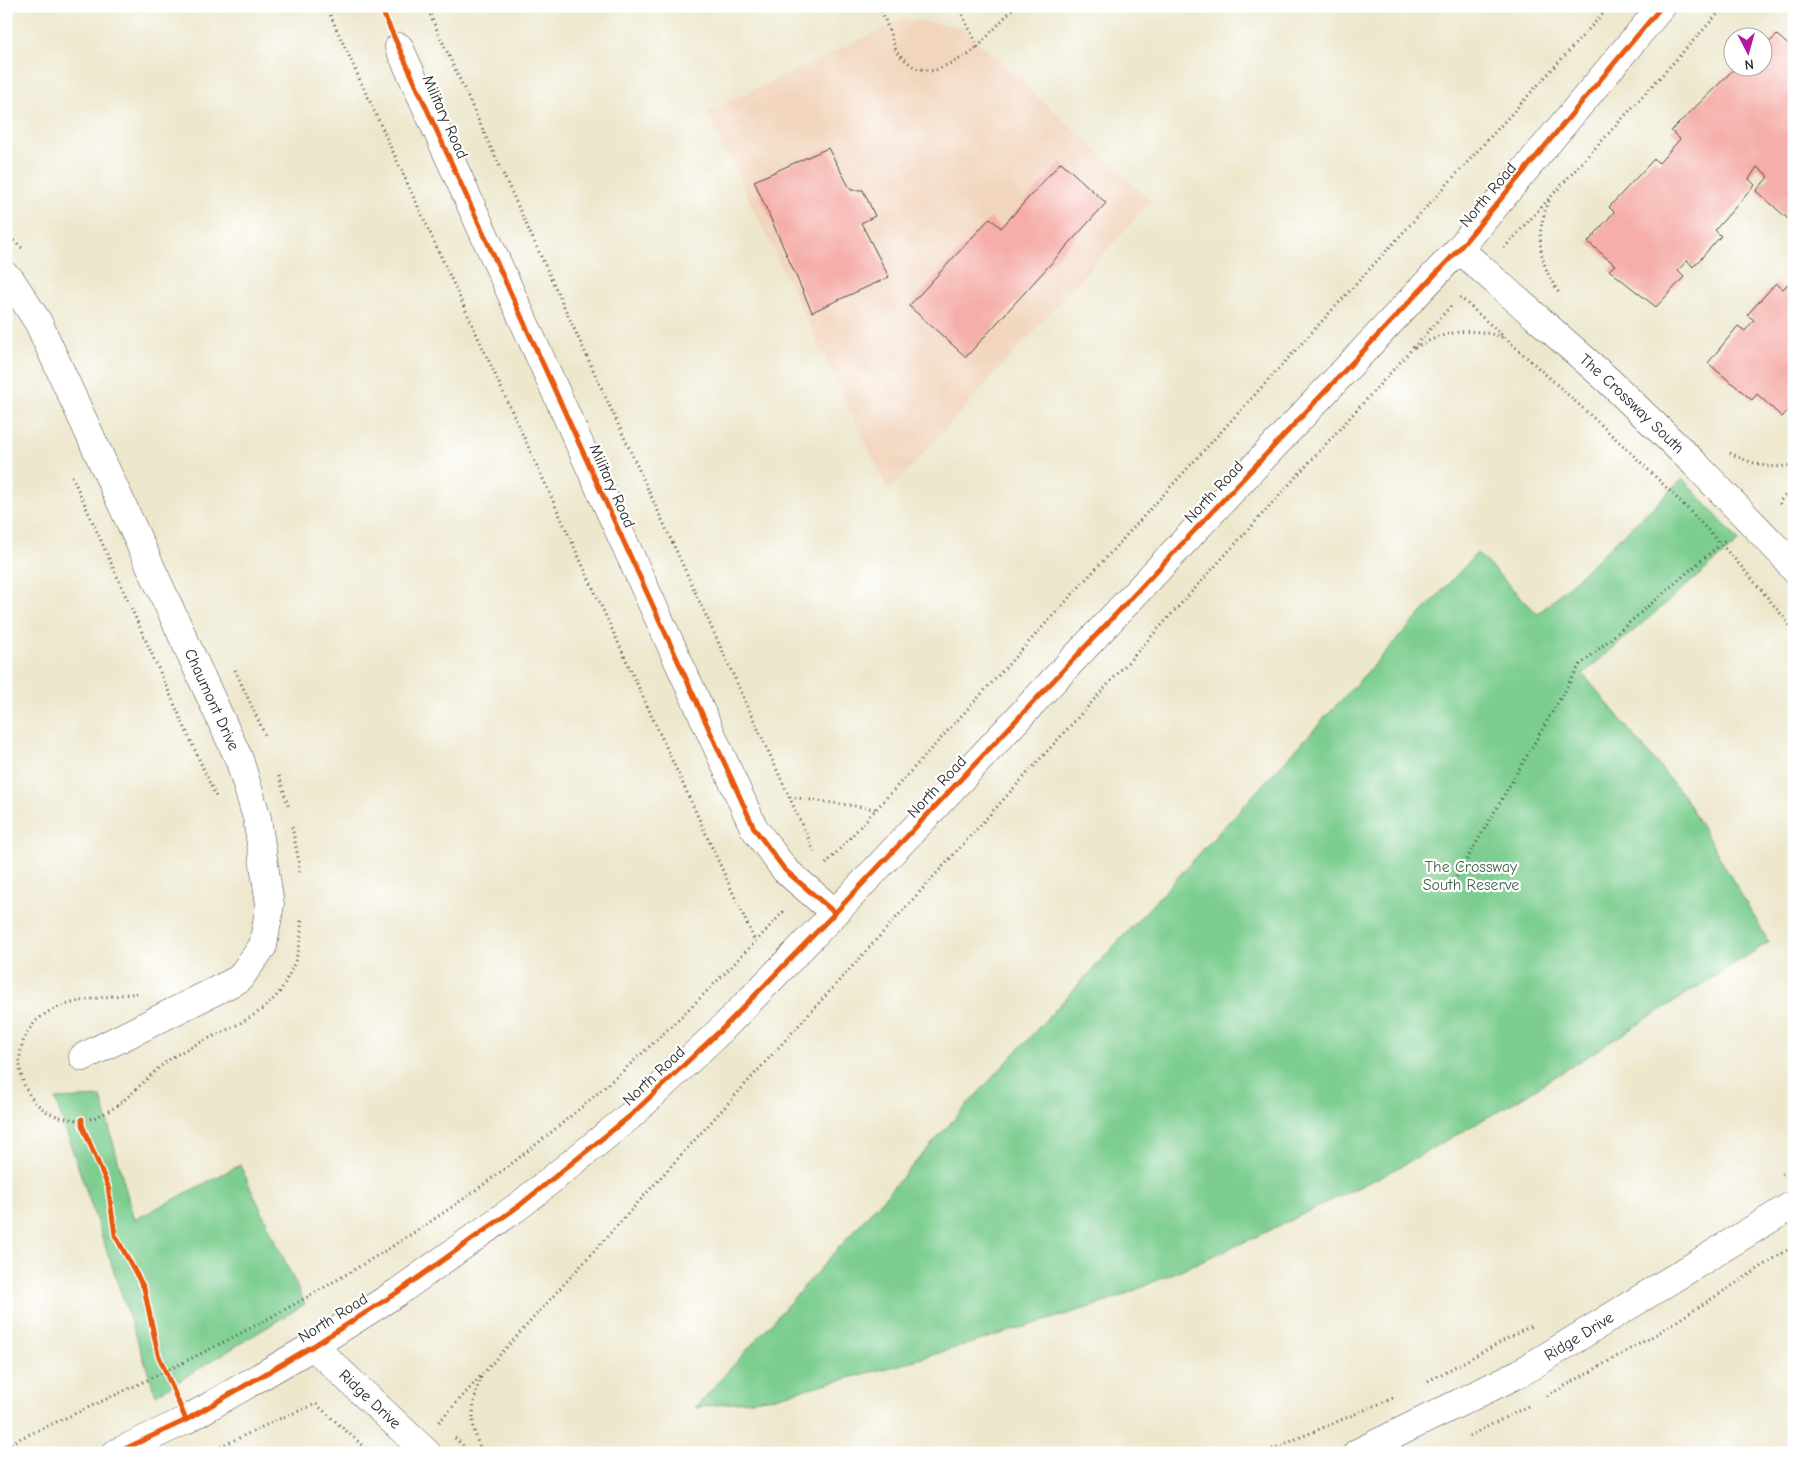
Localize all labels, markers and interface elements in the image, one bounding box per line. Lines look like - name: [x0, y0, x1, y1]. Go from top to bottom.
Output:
- north arrow: [1722, 28, 1772, 78]
- text: N: [1744, 56, 1755, 73]
- street label: Military Road: [418, 72, 472, 162]
- street label: North Road: [1456, 159, 1520, 231]
- street label: The Crossway South: [1576, 350, 1688, 457]
- street label: Military Road: [585, 441, 639, 531]
- street label: North Road: [1181, 457, 1247, 527]
- street label: Chaumont Drive: [181, 646, 243, 753]
- street label: North Road: [904, 752, 970, 822]
- park label: The Crossway South Reserve: [1423, 858, 1519, 894]
- street label: North Road: [619, 1043, 689, 1109]
- street label: North Road: [295, 1290, 371, 1346]
- street label: Ridge Drive: [1541, 1308, 1617, 1365]
- street label: Ridge Drive: [335, 1366, 404, 1433]

